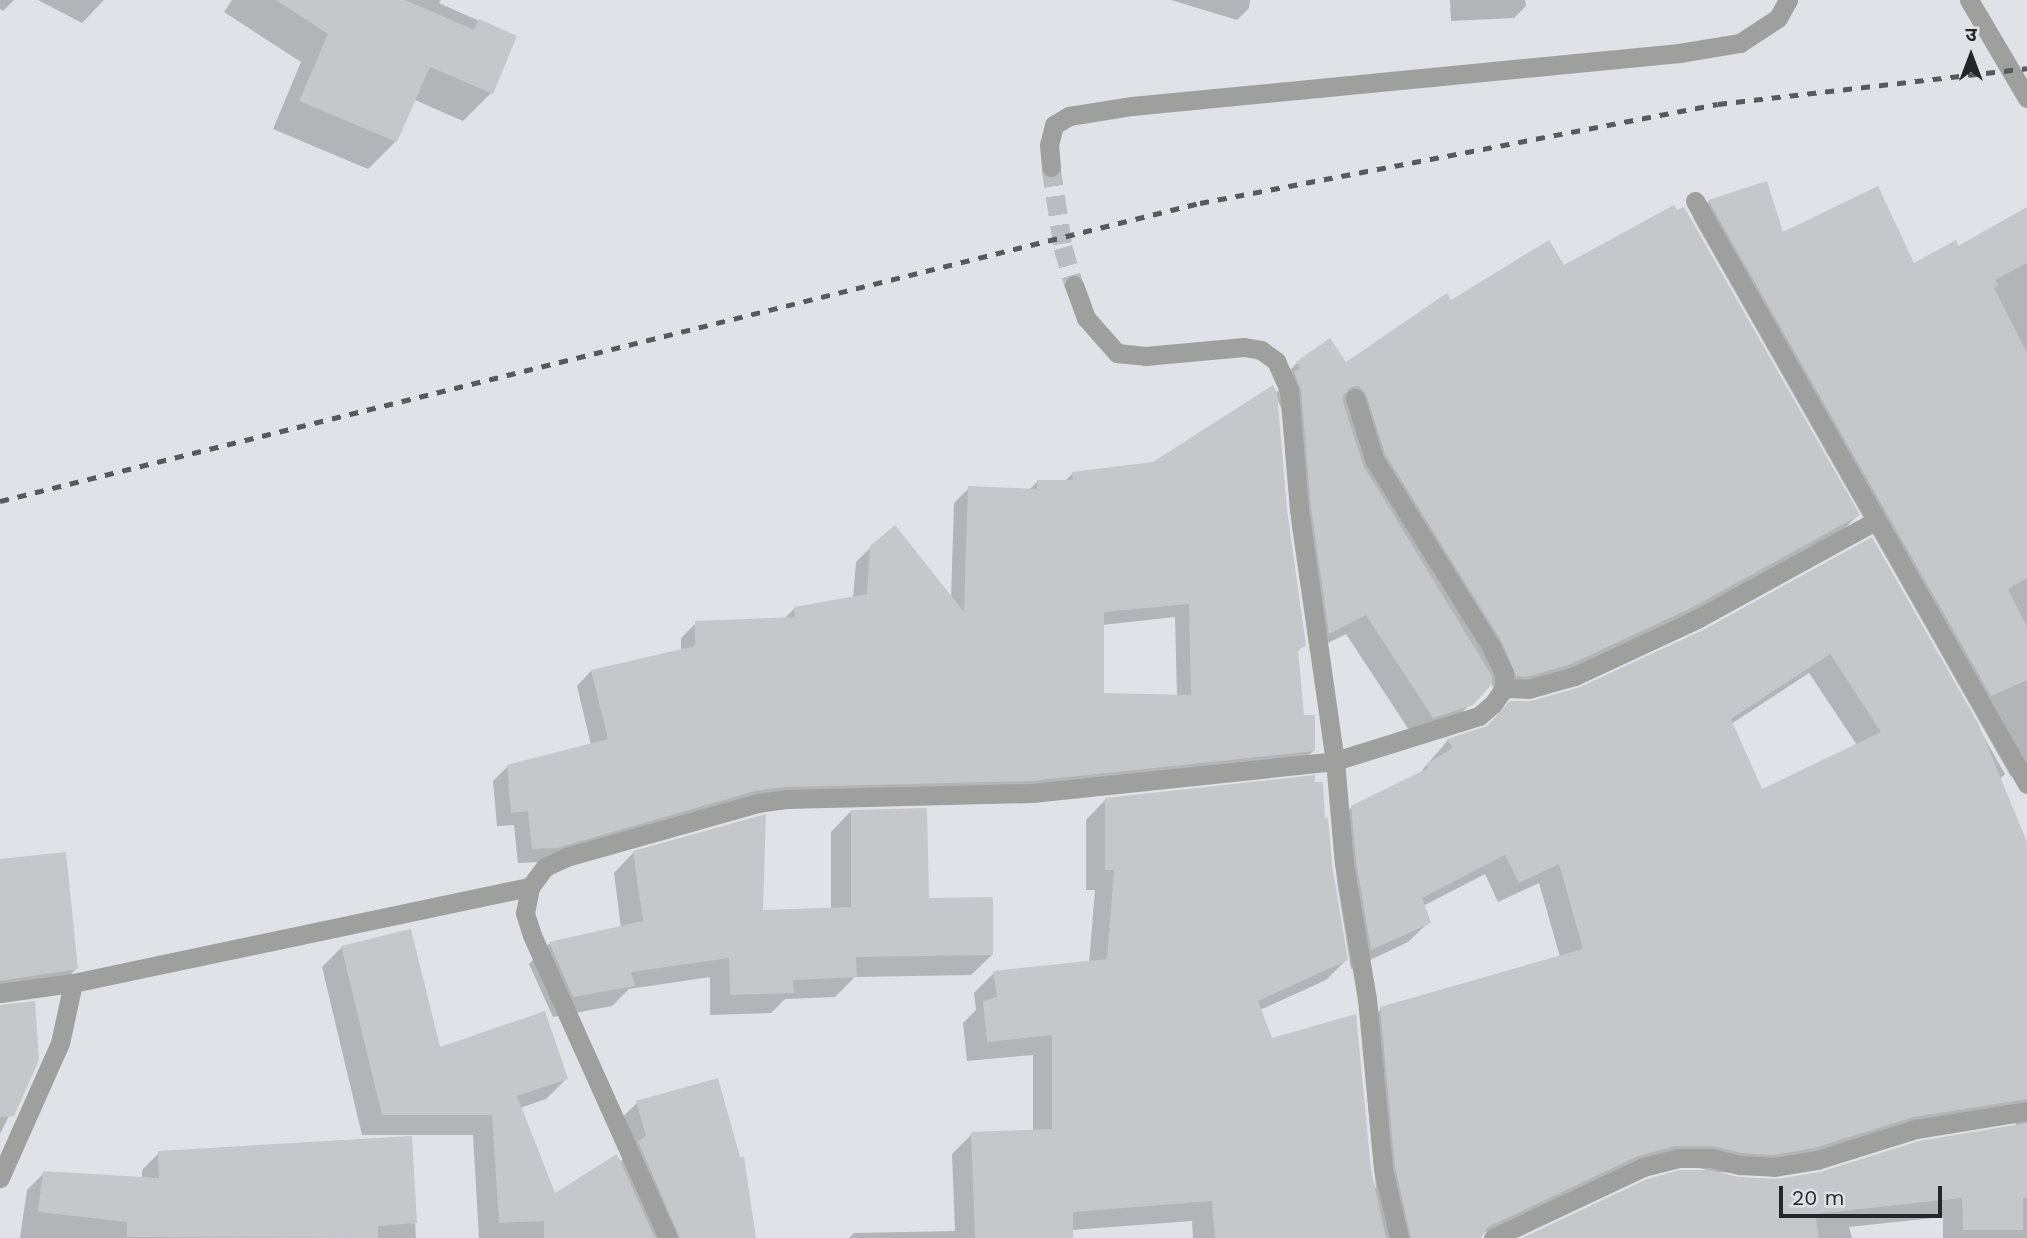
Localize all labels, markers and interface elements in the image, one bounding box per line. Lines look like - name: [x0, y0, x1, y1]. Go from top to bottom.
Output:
- north arrow: [1936, 21, 2006, 91]
- text: उ: [1965, 23, 1977, 46]
- scale bar: [1782, 1172, 1945, 1216]
- text: 20 m: [1792, 1185, 1844, 1210]

